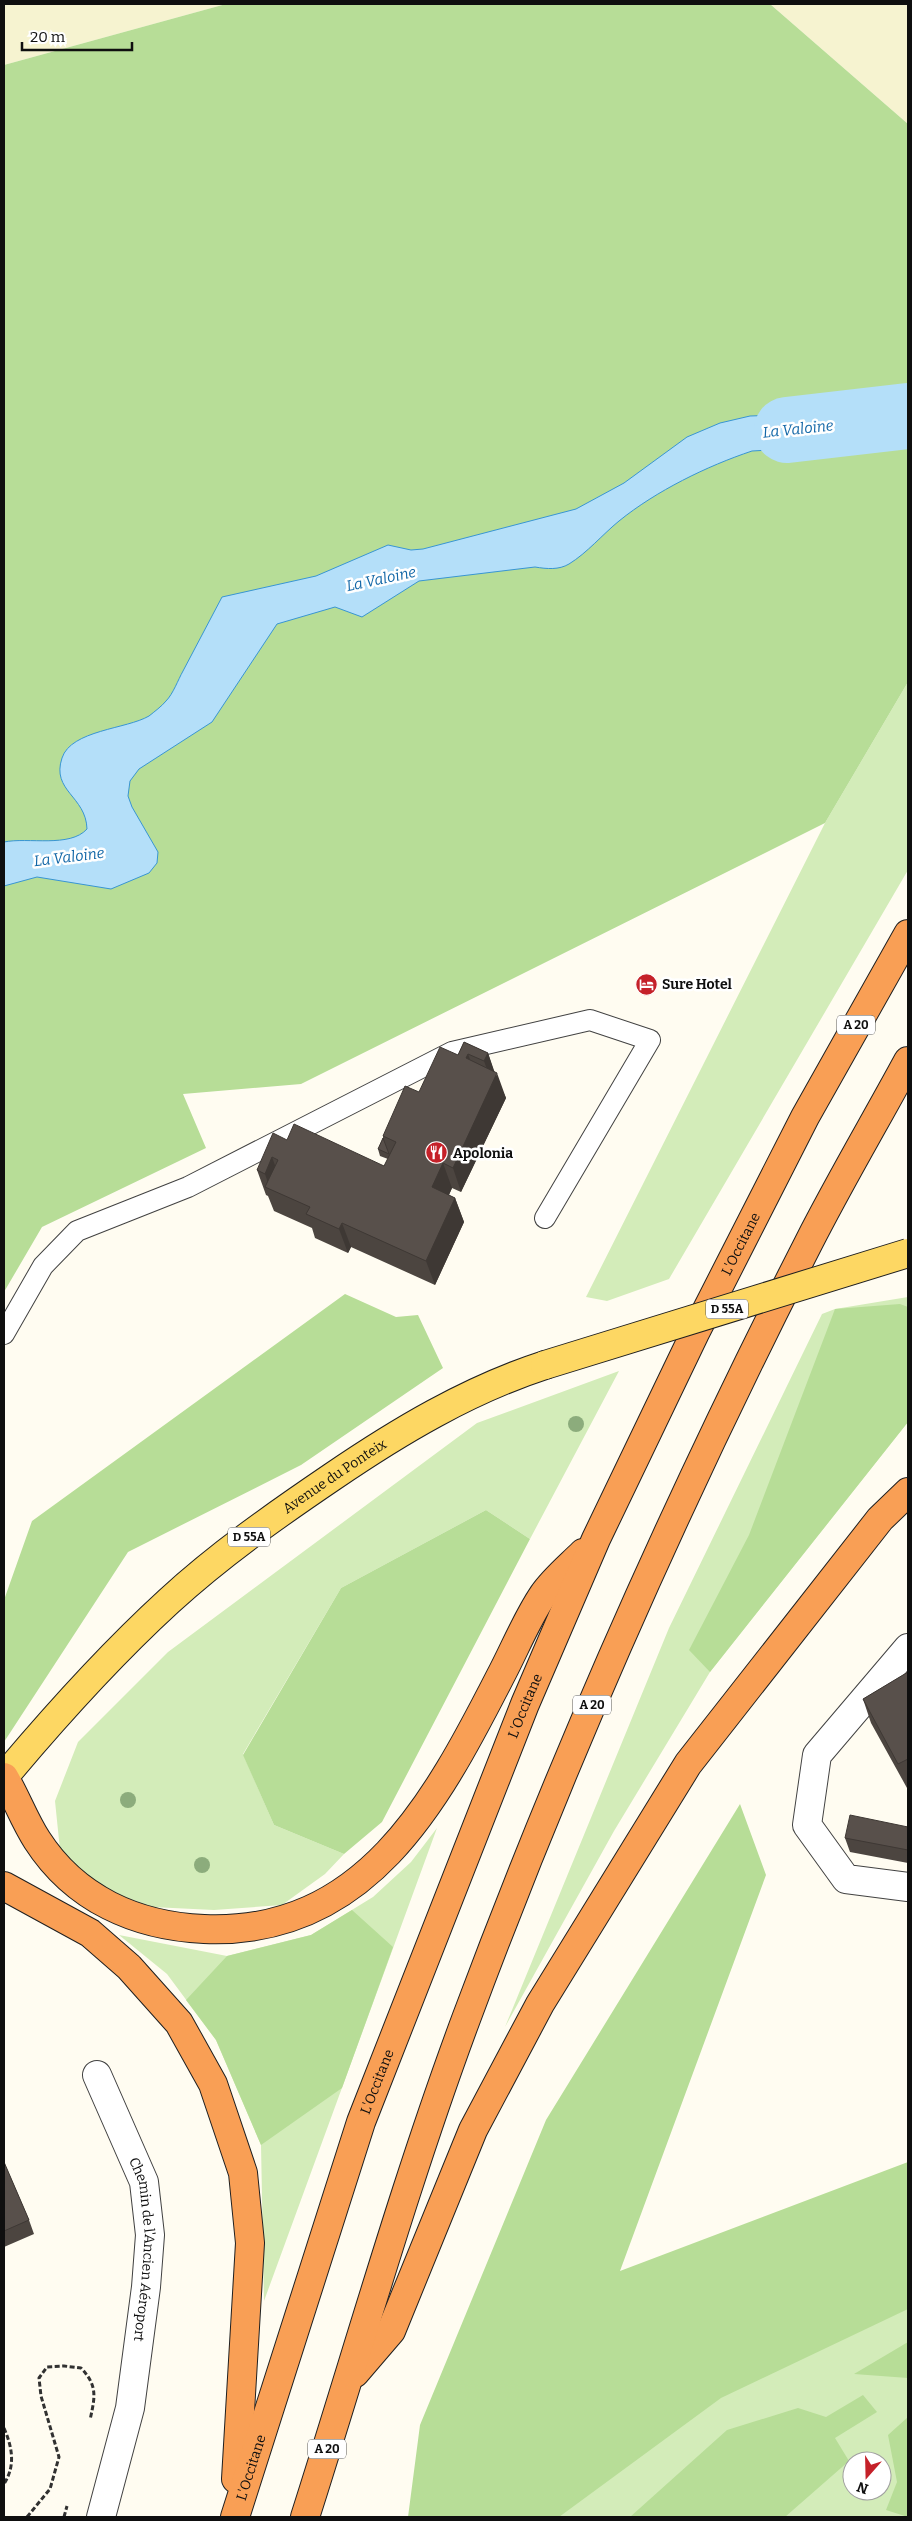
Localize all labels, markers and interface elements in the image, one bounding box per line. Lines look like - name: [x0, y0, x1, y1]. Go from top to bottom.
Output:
- scale bar: [22, 20, 132, 52]
- text: 20 m: [30, 28, 66, 46]
- water label: La Valoine: [762, 416, 835, 442]
- water label: La Valoine: [344, 563, 418, 595]
- water label: La Valoine: [33, 844, 106, 870]
- hotel icon: Sure Hotel: [634, 972, 658, 996]
- place label: Sure Hotel: [662, 976, 733, 993]
- road number: A 20: [837, 1016, 875, 1034]
- restaurant icon: Apolonia: [425, 1141, 449, 1165]
- place label: Apolonia: [453, 1145, 513, 1162]
- street label: L'Occitane: [717, 1209, 764, 1278]
- road number: D 55A: [706, 1300, 748, 1318]
- street label: Avenue du Ponteix: [279, 1435, 390, 1517]
- road number: D 55A: [228, 1528, 270, 1546]
- street label: L'Occitane: [504, 1671, 546, 1740]
- road number: A 20: [573, 1696, 611, 1714]
- street label: L'Occitane: [356, 2047, 397, 2117]
- street label: Chemin de l'Ancien Aéroport: [126, 2155, 159, 2343]
- street label: L'Occitane: [232, 2432, 269, 2503]
- road number: A 20: [308, 2440, 346, 2458]
- north arrow: [842, 2451, 892, 2501]
- text: N: [855, 2478, 871, 2498]

